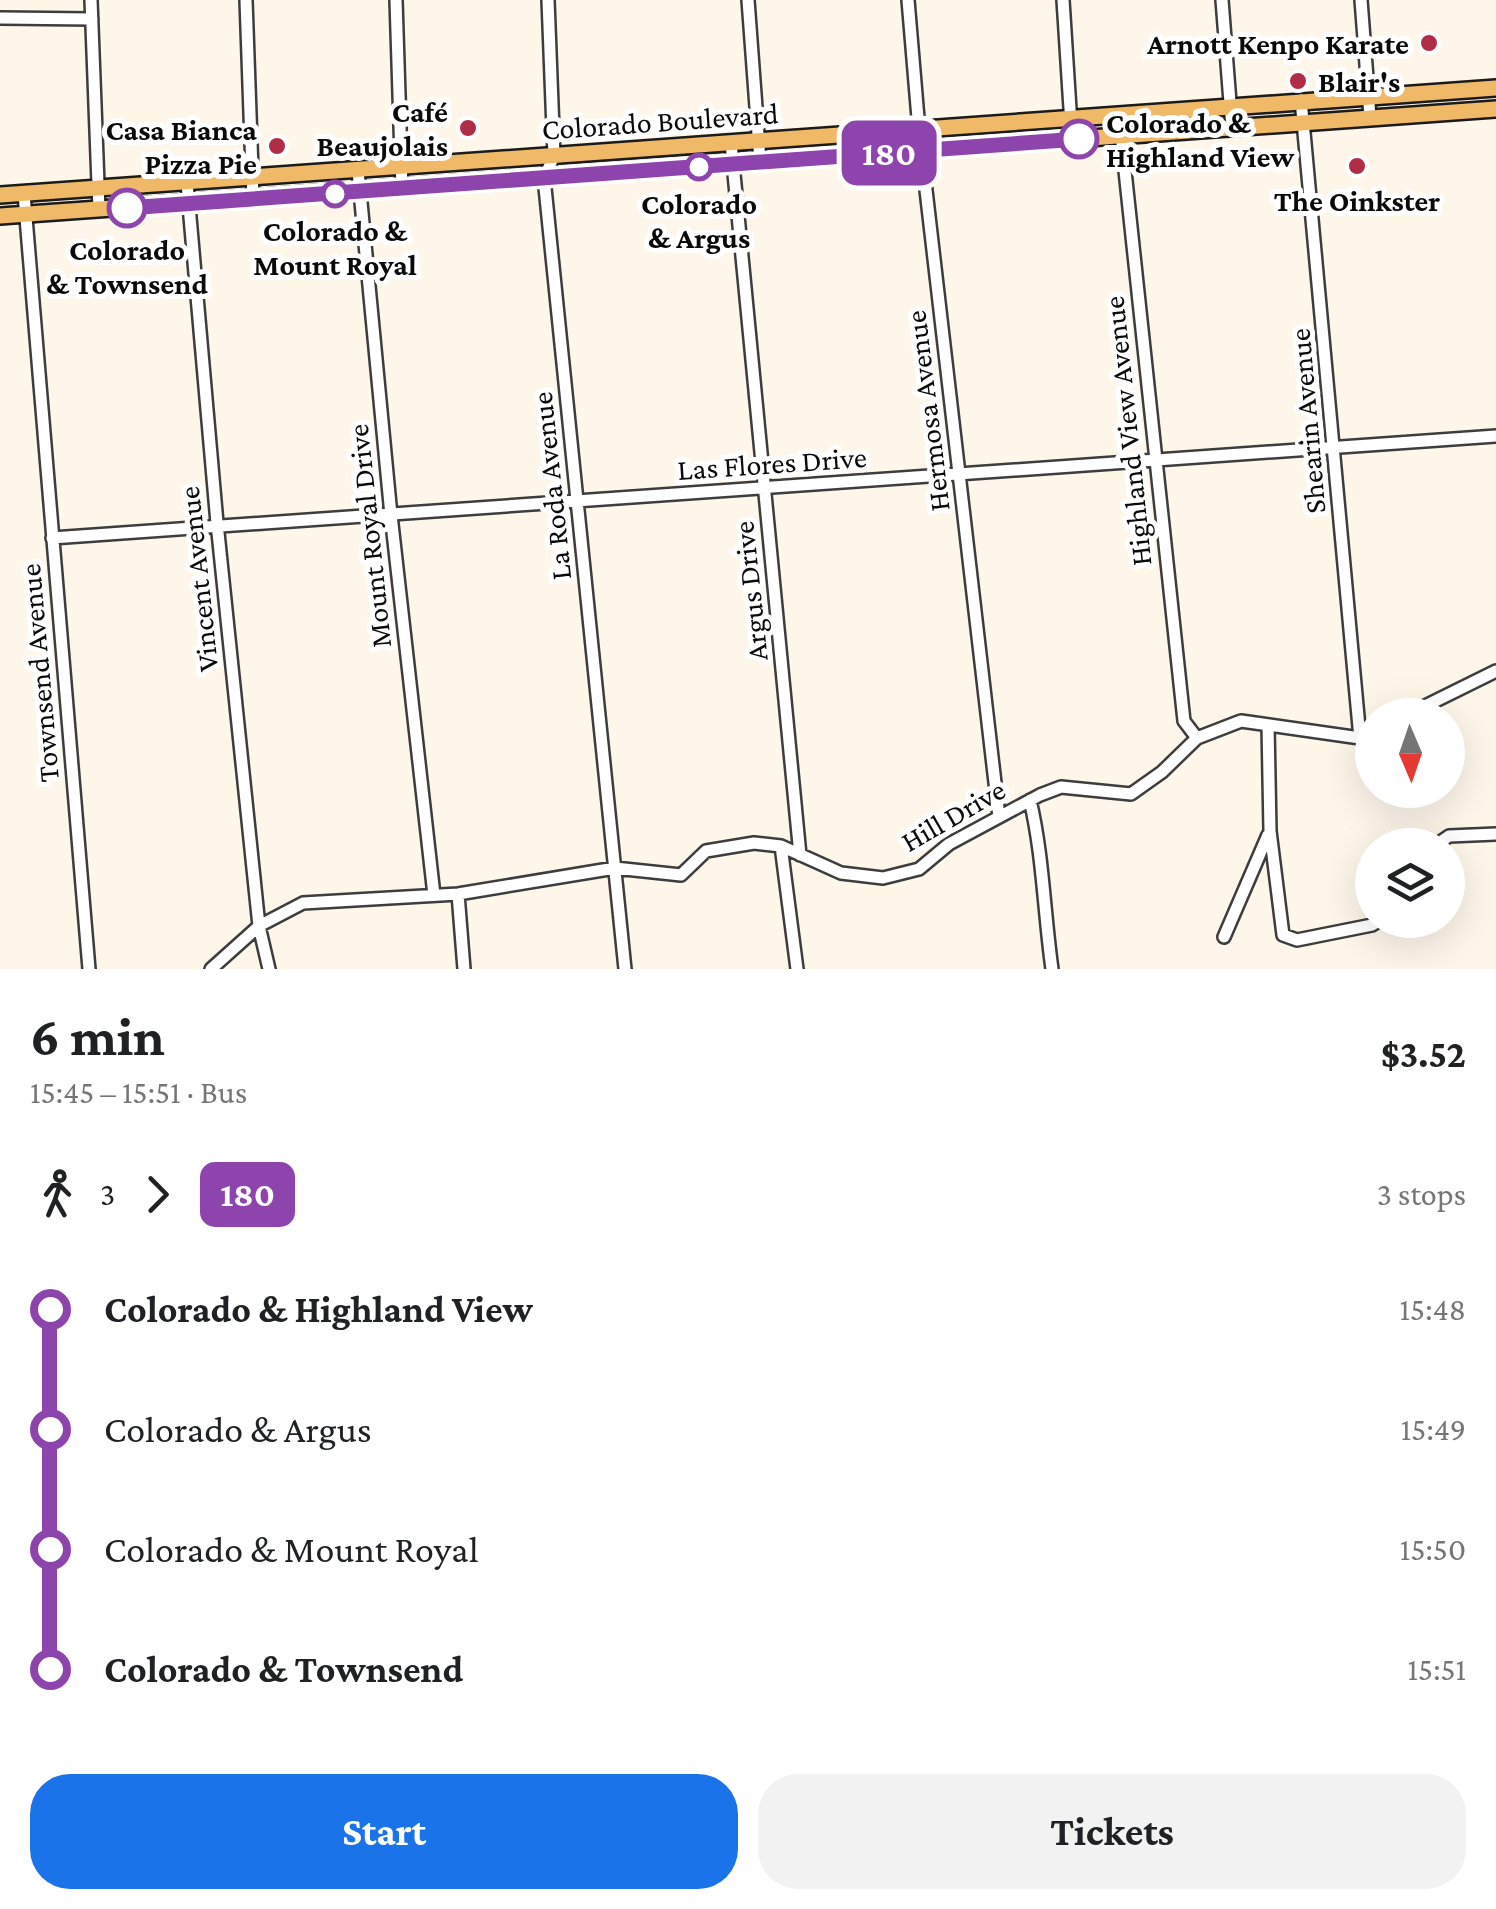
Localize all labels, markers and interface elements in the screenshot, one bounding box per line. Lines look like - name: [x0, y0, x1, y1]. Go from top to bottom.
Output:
- place label: Arnott Kenpo Karate: [1146, 27, 1409, 60]
- marker: Arnott Kenpo Karate: [1418, 32, 1440, 54]
- place label: Blair's: [1318, 65, 1400, 98]
- marker: Blair's: [1287, 70, 1309, 92]
- place label: Café Beaujolais: [316, 95, 448, 163]
- street label: Colorado Boulevard: [541, 96, 780, 146]
- place label: Colorado & Highland View: [1106, 106, 1295, 173]
- place label: Casa Bianca Pizza Pie: [105, 113, 257, 180]
- marker: Café Beaujolais: [457, 117, 479, 139]
- line badge: 180: [832, 120, 946, 186]
- marker: Colorado & Highland View: [1060, 120, 1098, 158]
- text: 180: [862, 134, 916, 173]
- marker: Casa Bianca Pizza Pie: [266, 135, 288, 157]
- marker: Colorado & Argus: [686, 154, 712, 180]
- marker: The Oinkster: [1346, 155, 1368, 177]
- marker: Colorado & Mount Royal: [322, 181, 348, 207]
- place label: The Oinkster: [1274, 184, 1440, 217]
- place label: Colorado & Argus: [641, 187, 757, 254]
- marker: Colorado & Townsend: [108, 189, 146, 227]
- place label: Colorado & Mount Royal: [253, 214, 417, 281]
- place label: Colorado & Townsend: [46, 233, 208, 300]
- street label: Highland View Avenue: [1096, 294, 1159, 568]
- street label: Hermosa Avenue: [898, 309, 956, 513]
- street label: Shearin Avenue: [1282, 327, 1332, 515]
- street label: La Roda Avenue: [525, 390, 577, 582]
- street label: Mount Royal Drive: [341, 422, 398, 649]
- street label: Las Flores Drive: [676, 440, 868, 486]
- street label: Vincent Avenue: [172, 485, 224, 673]
- street label: Argus Drive: [726, 519, 775, 662]
- street label: Townsend Avenue: [13, 562, 65, 784]
- north arrow: [1355, 698, 1465, 808]
- map controls: [1355, 698, 1465, 938]
- street label: Hill Drive: [895, 772, 1011, 858]
- button: layers: [1355, 828, 1465, 938]
- text: 6 min: [30, 1006, 165, 1067]
- text: $3.52: [1381, 1033, 1466, 1075]
- text: 15:45 – 15:51 · Bus: [30, 1074, 247, 1110]
- icon: walk: [30, 1167, 85, 1222]
- icon: forward: [130, 1167, 185, 1222]
- text: 180: [220, 1175, 275, 1214]
- text: 3: [100, 1176, 115, 1212]
- text: 3 stops: [1377, 1176, 1466, 1212]
- text: Colorado & Highland View: [104, 1288, 533, 1330]
- text: 15:48: [1399, 1291, 1466, 1327]
- text: Colorado & Argus: [104, 1408, 372, 1450]
- text: 15:49: [1401, 1411, 1466, 1447]
- text: Colorado & Mount Royal: [104, 1528, 479, 1570]
- text: 15:50: [1400, 1531, 1466, 1567]
- text: Colorado & Townsend: [104, 1648, 463, 1690]
- text: 15:51: [1407, 1651, 1466, 1687]
- button: Start: [30, 1774, 738, 1889]
- button: Tickets: [758, 1774, 1466, 1889]

